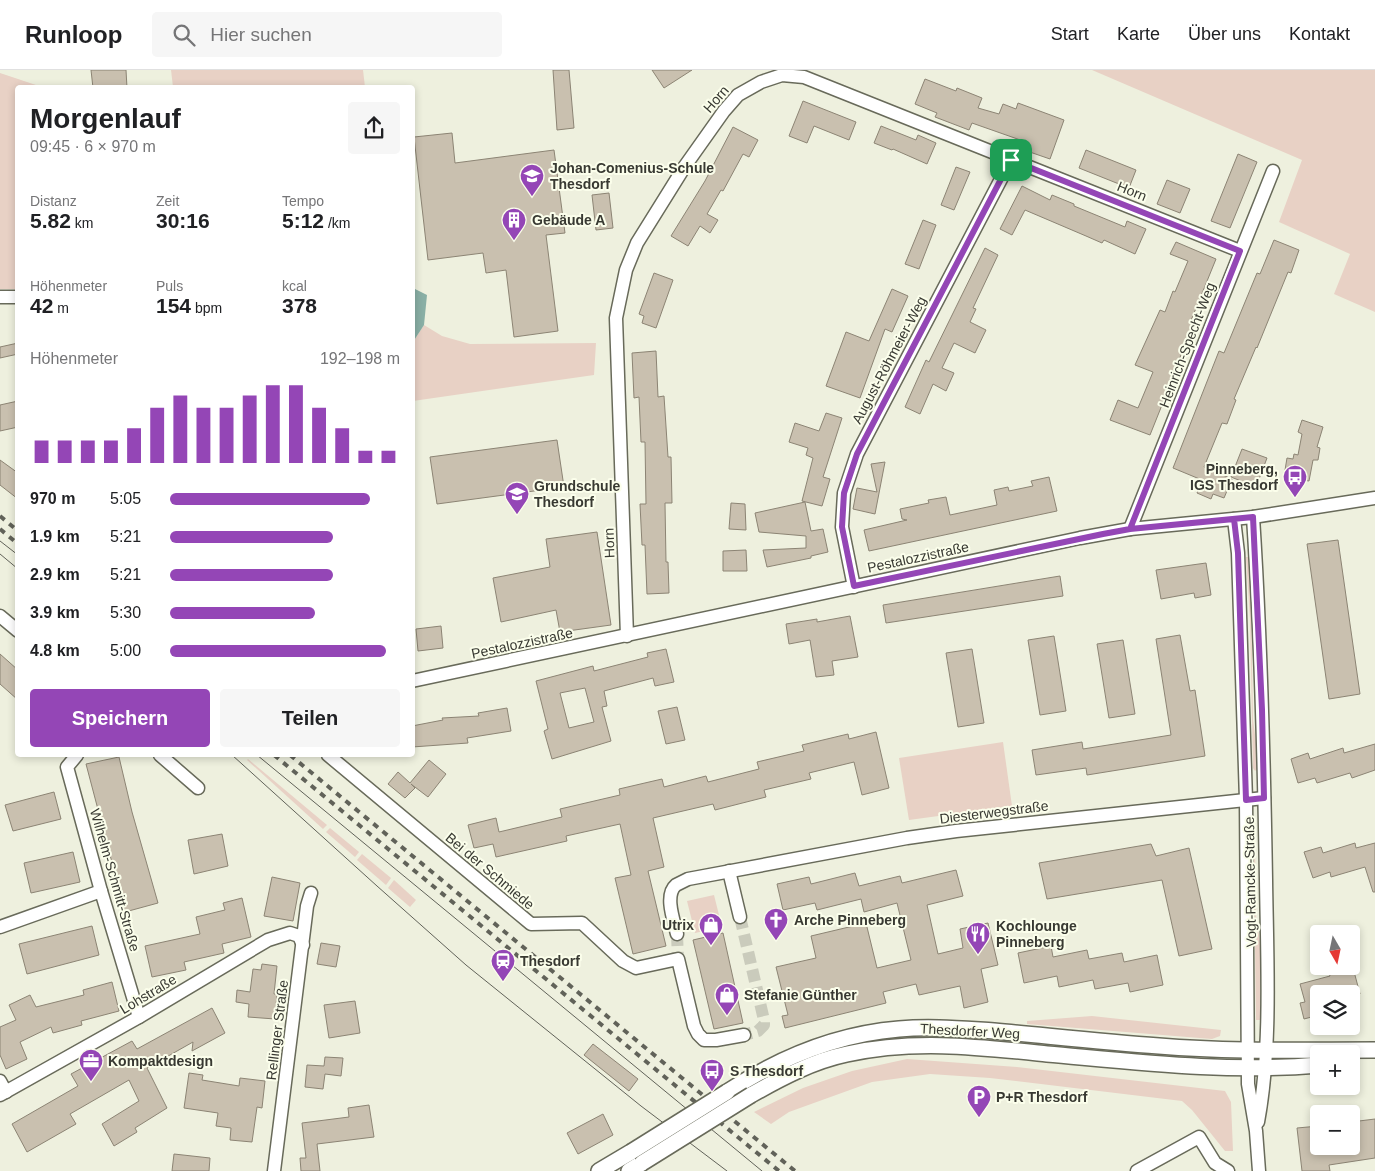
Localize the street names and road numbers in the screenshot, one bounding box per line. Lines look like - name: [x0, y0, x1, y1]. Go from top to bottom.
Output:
- street label: Horn: [700, 82, 732, 116]
- street label: Horn: [1115, 178, 1149, 204]
- street label: Heinrich-Specht-Weg: [1156, 280, 1218, 410]
- street label: August-Röhmeier-Weg: [849, 293, 929, 427]
- street label: Horn: [600, 528, 618, 558]
- street label: Pestalozzistraße: [866, 538, 970, 576]
- street label: Pestalozzistraße: [470, 624, 574, 662]
- street label: Diesterwegstraße: [939, 797, 1050, 827]
- street label: Wilhelm-Schmitt-Straße: [87, 807, 143, 953]
- street label: Vogt-Ramcke-Straße: [1241, 816, 1259, 947]
- street label: Bei der Schmiede: [443, 829, 538, 913]
- street label: Lohstraße: [117, 971, 179, 1017]
- street label: Rellinger Straße: [263, 979, 291, 1081]
- street label: Thesdorfer Weg: [920, 1020, 1020, 1042]

